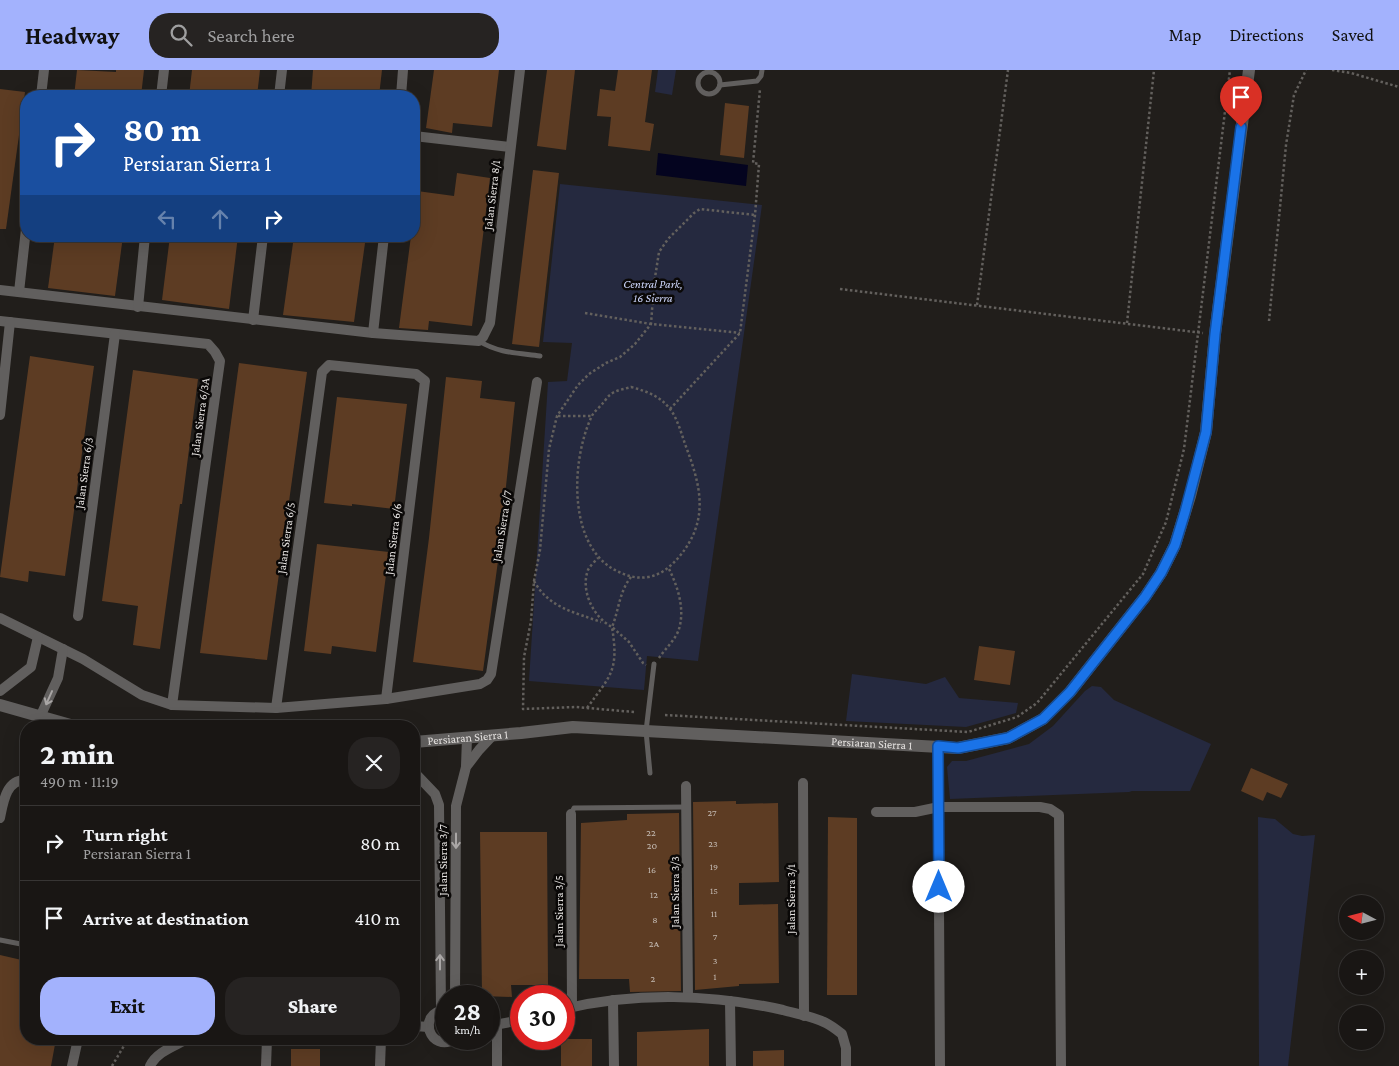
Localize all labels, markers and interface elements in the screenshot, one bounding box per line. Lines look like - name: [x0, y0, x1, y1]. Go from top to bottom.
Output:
- search box: [149, 13, 499, 58]
- icon: search: [167, 21, 195, 49]
- text: Headway: [25, 22, 119, 49]
- text: Search here: [207, 25, 295, 46]
- text: Map: [1169, 25, 1201, 45]
- text: Directions: [1229, 25, 1304, 45]
- text: Saved: [1332, 25, 1374, 45]
- pin: [1220, 76, 1262, 127]
- icon: arrive: [1227, 83, 1255, 111]
- icon: right: [40, 110, 105, 175]
- text: 80 m: [123, 110, 201, 149]
- text: Persiaran Sierra 1: [123, 151, 272, 176]
- street label: Jalan Sierra 8/1: [481, 159, 503, 232]
- icon: left: [153, 205, 181, 233]
- icon: ahead: [206, 205, 234, 233]
- icon: right: [259, 205, 287, 233]
- park label: Central Park, 16 Sierra: [623, 277, 683, 305]
- street label: Jalan Sierra 6/3A: [187, 377, 212, 458]
- street label: Jalan Sierra 6/3: [72, 436, 96, 511]
- street label: Jalan Sierra 6/7: [489, 489, 515, 564]
- street label: Jalan Sierra 6/5: [274, 501, 298, 576]
- street label: Jalan Sierra 6/6: [382, 502, 404, 577]
- one-way arrow: [44, 690, 53, 705]
- street label: Persiaran Sierra 1: [427, 727, 509, 748]
- street label: Persiaran Sierra 1: [831, 734, 913, 752]
- text: 2 min: [40, 737, 114, 770]
- button: close: [348, 737, 400, 789]
- text: 490 m · 11:19: [40, 773, 119, 790]
- house number: 27: [707, 807, 717, 818]
- text: Turn right: [83, 824, 168, 845]
- street label: Jalan Sierra 3/7: [436, 824, 450, 897]
- house number: 22: [646, 827, 656, 838]
- icon: right: [40, 829, 68, 857]
- one-way arrow: [451, 832, 461, 848]
- text: 80 m: [360, 833, 400, 854]
- house number: 23: [708, 838, 718, 849]
- house number: 20: [647, 840, 658, 851]
- text: Persiaran Sierra 1: [83, 845, 191, 862]
- street label: Jalan Sierra 3/3: [668, 856, 682, 929]
- position arrow: [912, 860, 964, 912]
- house number: 19: [710, 861, 718, 872]
- house number: 16: [648, 864, 656, 875]
- street label: Jalan Sierra 3/1: [784, 864, 798, 935]
- street label: Jalan Sierra 3/5: [552, 875, 566, 948]
- house number: 15: [710, 885, 718, 896]
- house number: 12: [650, 889, 658, 900]
- north arrow: [1339, 895, 1384, 940]
- map controls: [1339, 895, 1384, 1050]
- icon: arrive: [40, 904, 68, 932]
- text: Arrive at destination: [83, 908, 249, 929]
- text: 410 m: [354, 908, 400, 929]
- house number: 11: [711, 908, 717, 919]
- house number: 8: [652, 914, 658, 925]
- house number: 7: [713, 931, 718, 942]
- house number: 2A: [649, 938, 660, 949]
- button: +: [1339, 950, 1384, 995]
- one-way arrow: [435, 954, 445, 970]
- house number: 3: [713, 955, 718, 966]
- house number: 1: [713, 971, 717, 982]
- house number: 2: [651, 973, 656, 984]
- button: Exit: [40, 977, 215, 1035]
- button: Share: [225, 977, 400, 1035]
- speed limit sign: 30: [510, 985, 575, 1050]
- text: 28: [454, 998, 481, 1025]
- button: −: [1339, 1005, 1384, 1050]
- text: km/h: [455, 1023, 480, 1037]

